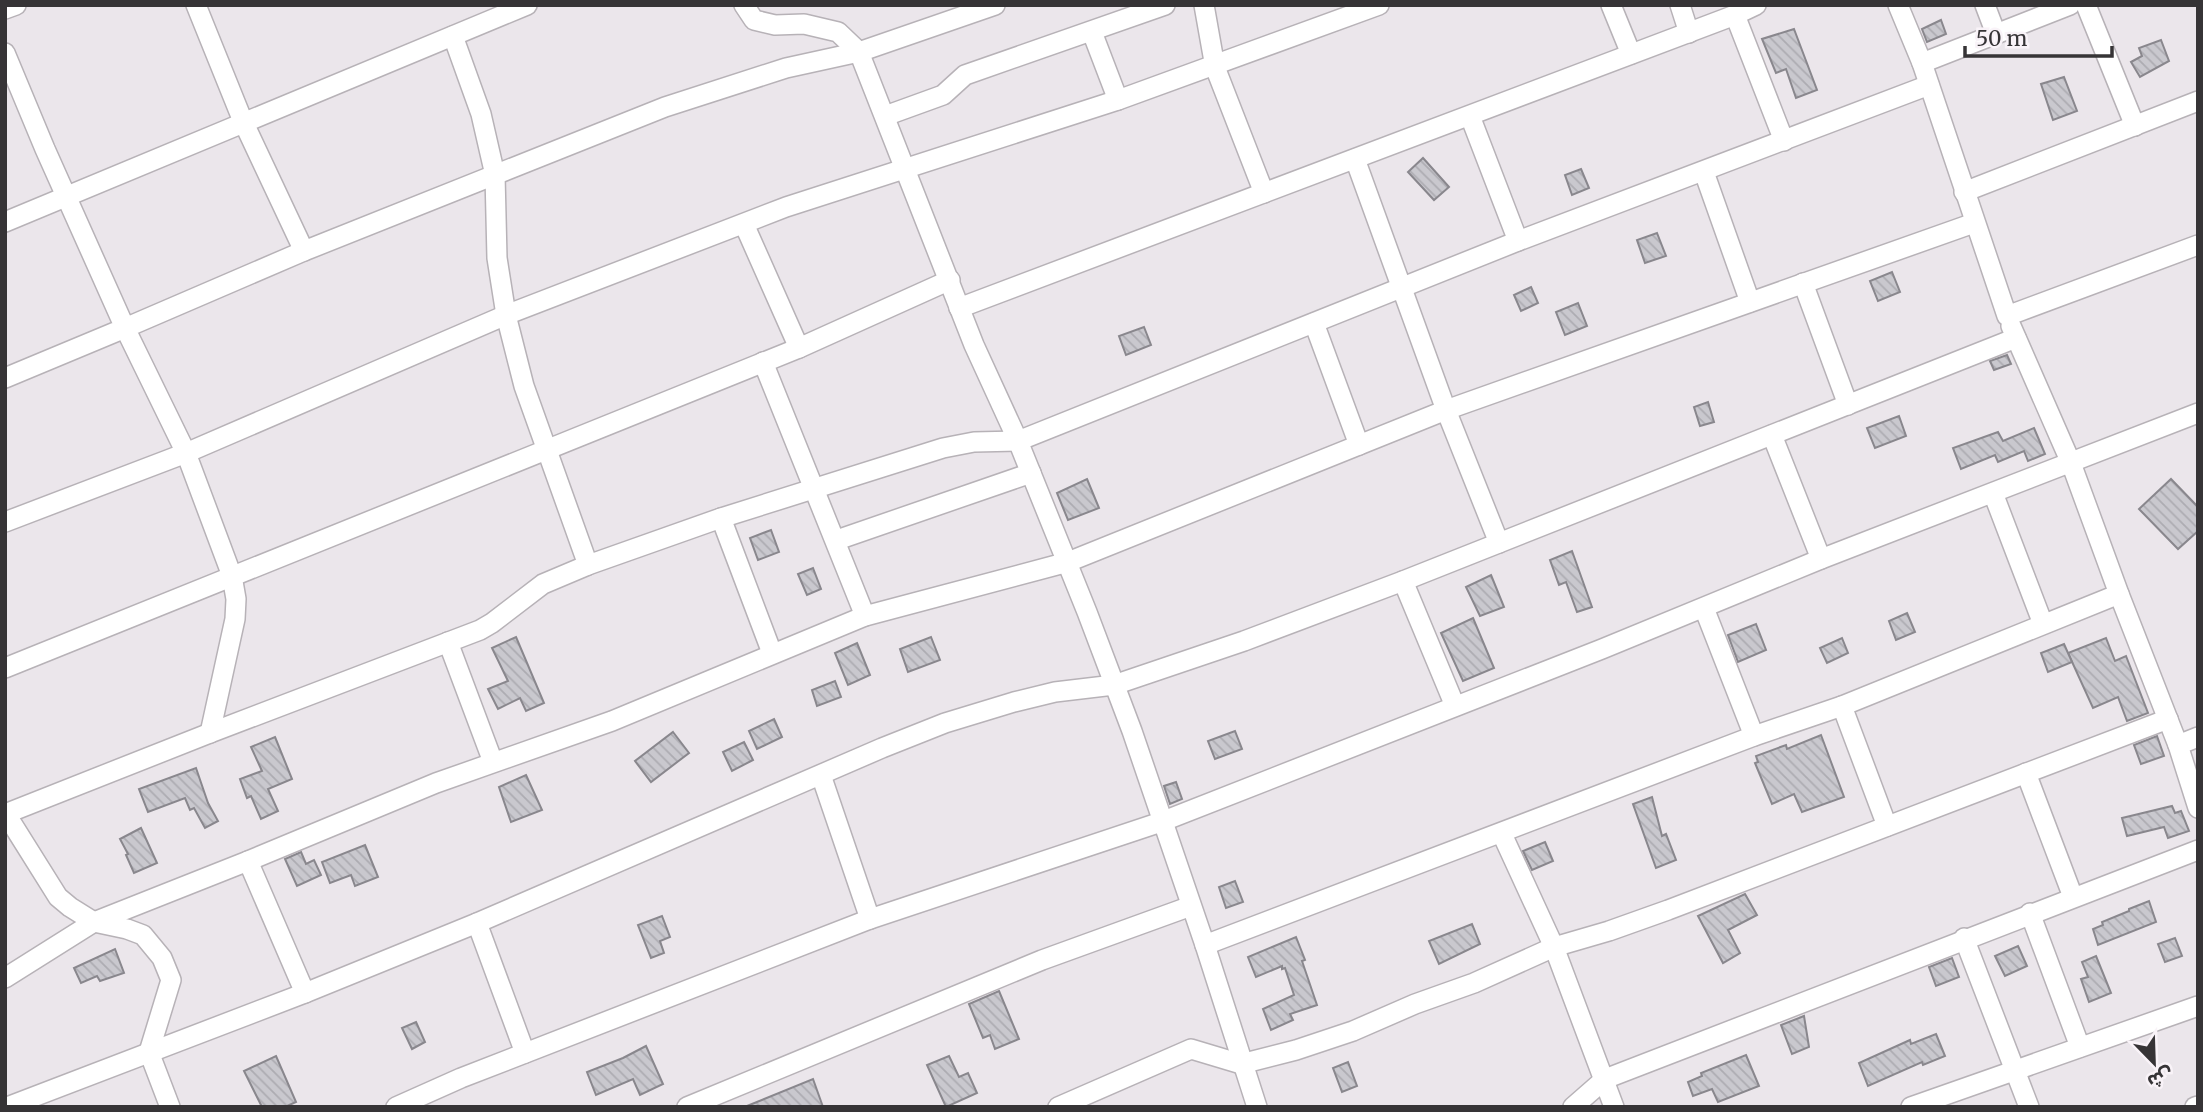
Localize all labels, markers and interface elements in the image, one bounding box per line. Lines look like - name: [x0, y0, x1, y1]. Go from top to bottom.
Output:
- scale bar: [1965, 14, 2112, 58]
- text: 50 m: [1976, 25, 2027, 52]
- north arrow: [2119, 1028, 2189, 1098]
- text: ش: [2144, 1063, 2177, 1095]

